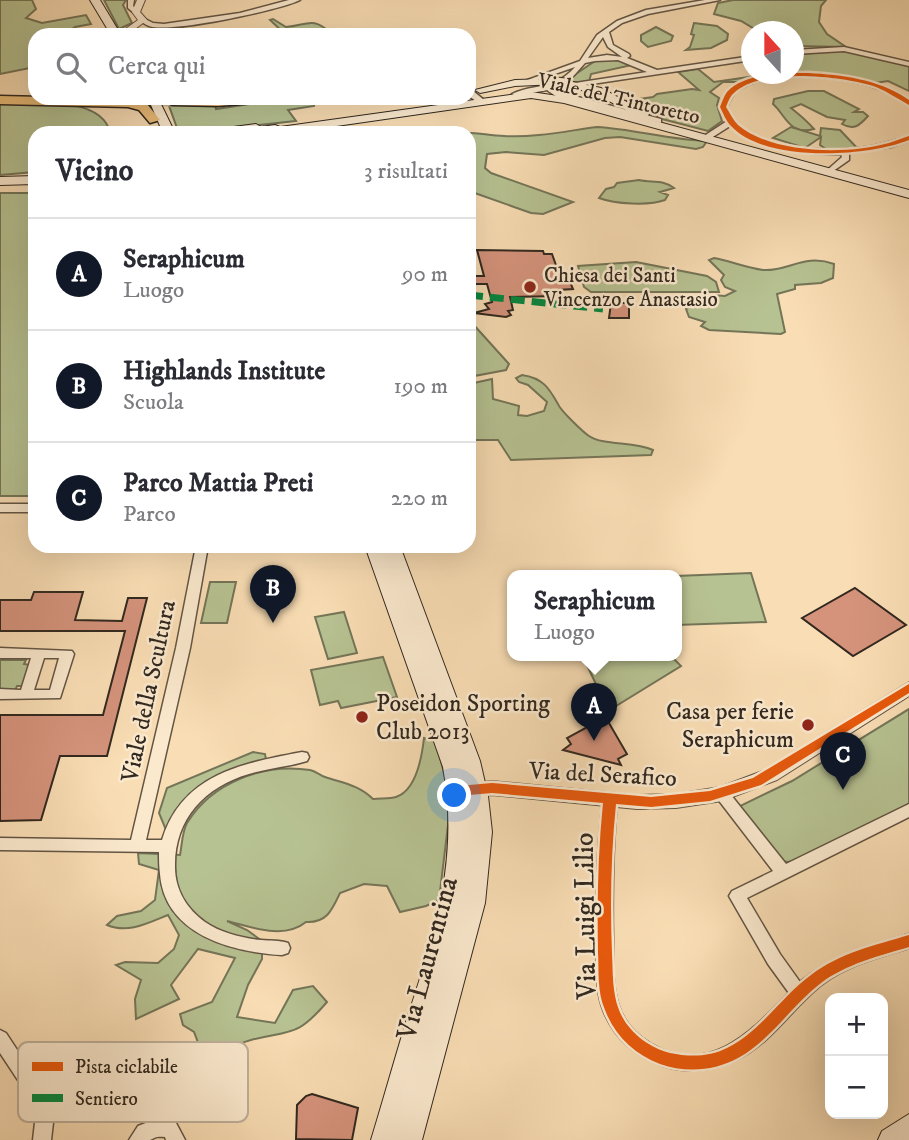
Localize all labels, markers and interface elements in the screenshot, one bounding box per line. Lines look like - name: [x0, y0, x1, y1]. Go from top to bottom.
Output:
- north arrow: [741, 21, 804, 84]
- search box: [28, 28, 476, 105]
- icon: search: [52, 48, 90, 86]
- text: Cerca qui: [108, 50, 206, 83]
- street label: Viale del Tintoretto: [534, 67, 703, 130]
- text: Vicino: [56, 153, 133, 190]
- text: 3 risultati: [364, 157, 448, 186]
- text: Seraphicum: [123, 243, 245, 276]
- text: A: [72, 260, 86, 289]
- text: 90 m: [402, 260, 448, 289]
- place label: Chiesa dei Santi Vincenzo e Anastasio: [543, 263, 718, 313]
- text: Luogo: [123, 276, 184, 305]
- marker: Chiesa dei Santi Vincenzo e Anastasio: [522, 279, 538, 295]
- text: Highlands Institute: [123, 355, 325, 388]
- text: B: [72, 372, 86, 401]
- text: 190 m: [394, 372, 448, 401]
- text: Scuola: [123, 388, 184, 417]
- text: Parco Mattia Preti: [123, 467, 314, 500]
- text: C: [71, 484, 87, 513]
- text: 220 m: [391, 484, 448, 513]
- text: Parco: [123, 500, 176, 529]
- pin: B: [250, 565, 296, 623]
- popup: [507, 570, 682, 661]
- text: Seraphicum: [534, 585, 655, 618]
- street label: Viale della Scultura: [115, 597, 183, 786]
- text: Luogo: [534, 618, 595, 647]
- pin: A: [571, 683, 617, 741]
- place label: Poseidon Sporting Club 2013: [376, 689, 550, 747]
- place label: Casa per ferie Seraphicum: [666, 697, 794, 755]
- marker: Poseidon Sporting Club 2013: [354, 709, 370, 725]
- marker: Casa per ferie Seraphicum: [800, 717, 816, 733]
- pin: C: [820, 732, 866, 790]
- street label: Via del Serafico: [527, 756, 678, 794]
- your location: [437, 778, 471, 812]
- street label: Via Luigi Lilio: [567, 832, 604, 1001]
- street label: Via Laurentina: [389, 873, 466, 1045]
- map controls: [825, 993, 888, 1119]
- button: +: [825, 993, 888, 1056]
- legend: [18, 1042, 248, 1122]
- text: Pista ciclabile: [75, 1056, 178, 1079]
- button: −: [825, 1056, 888, 1119]
- text: Sentiero: [75, 1088, 138, 1111]

